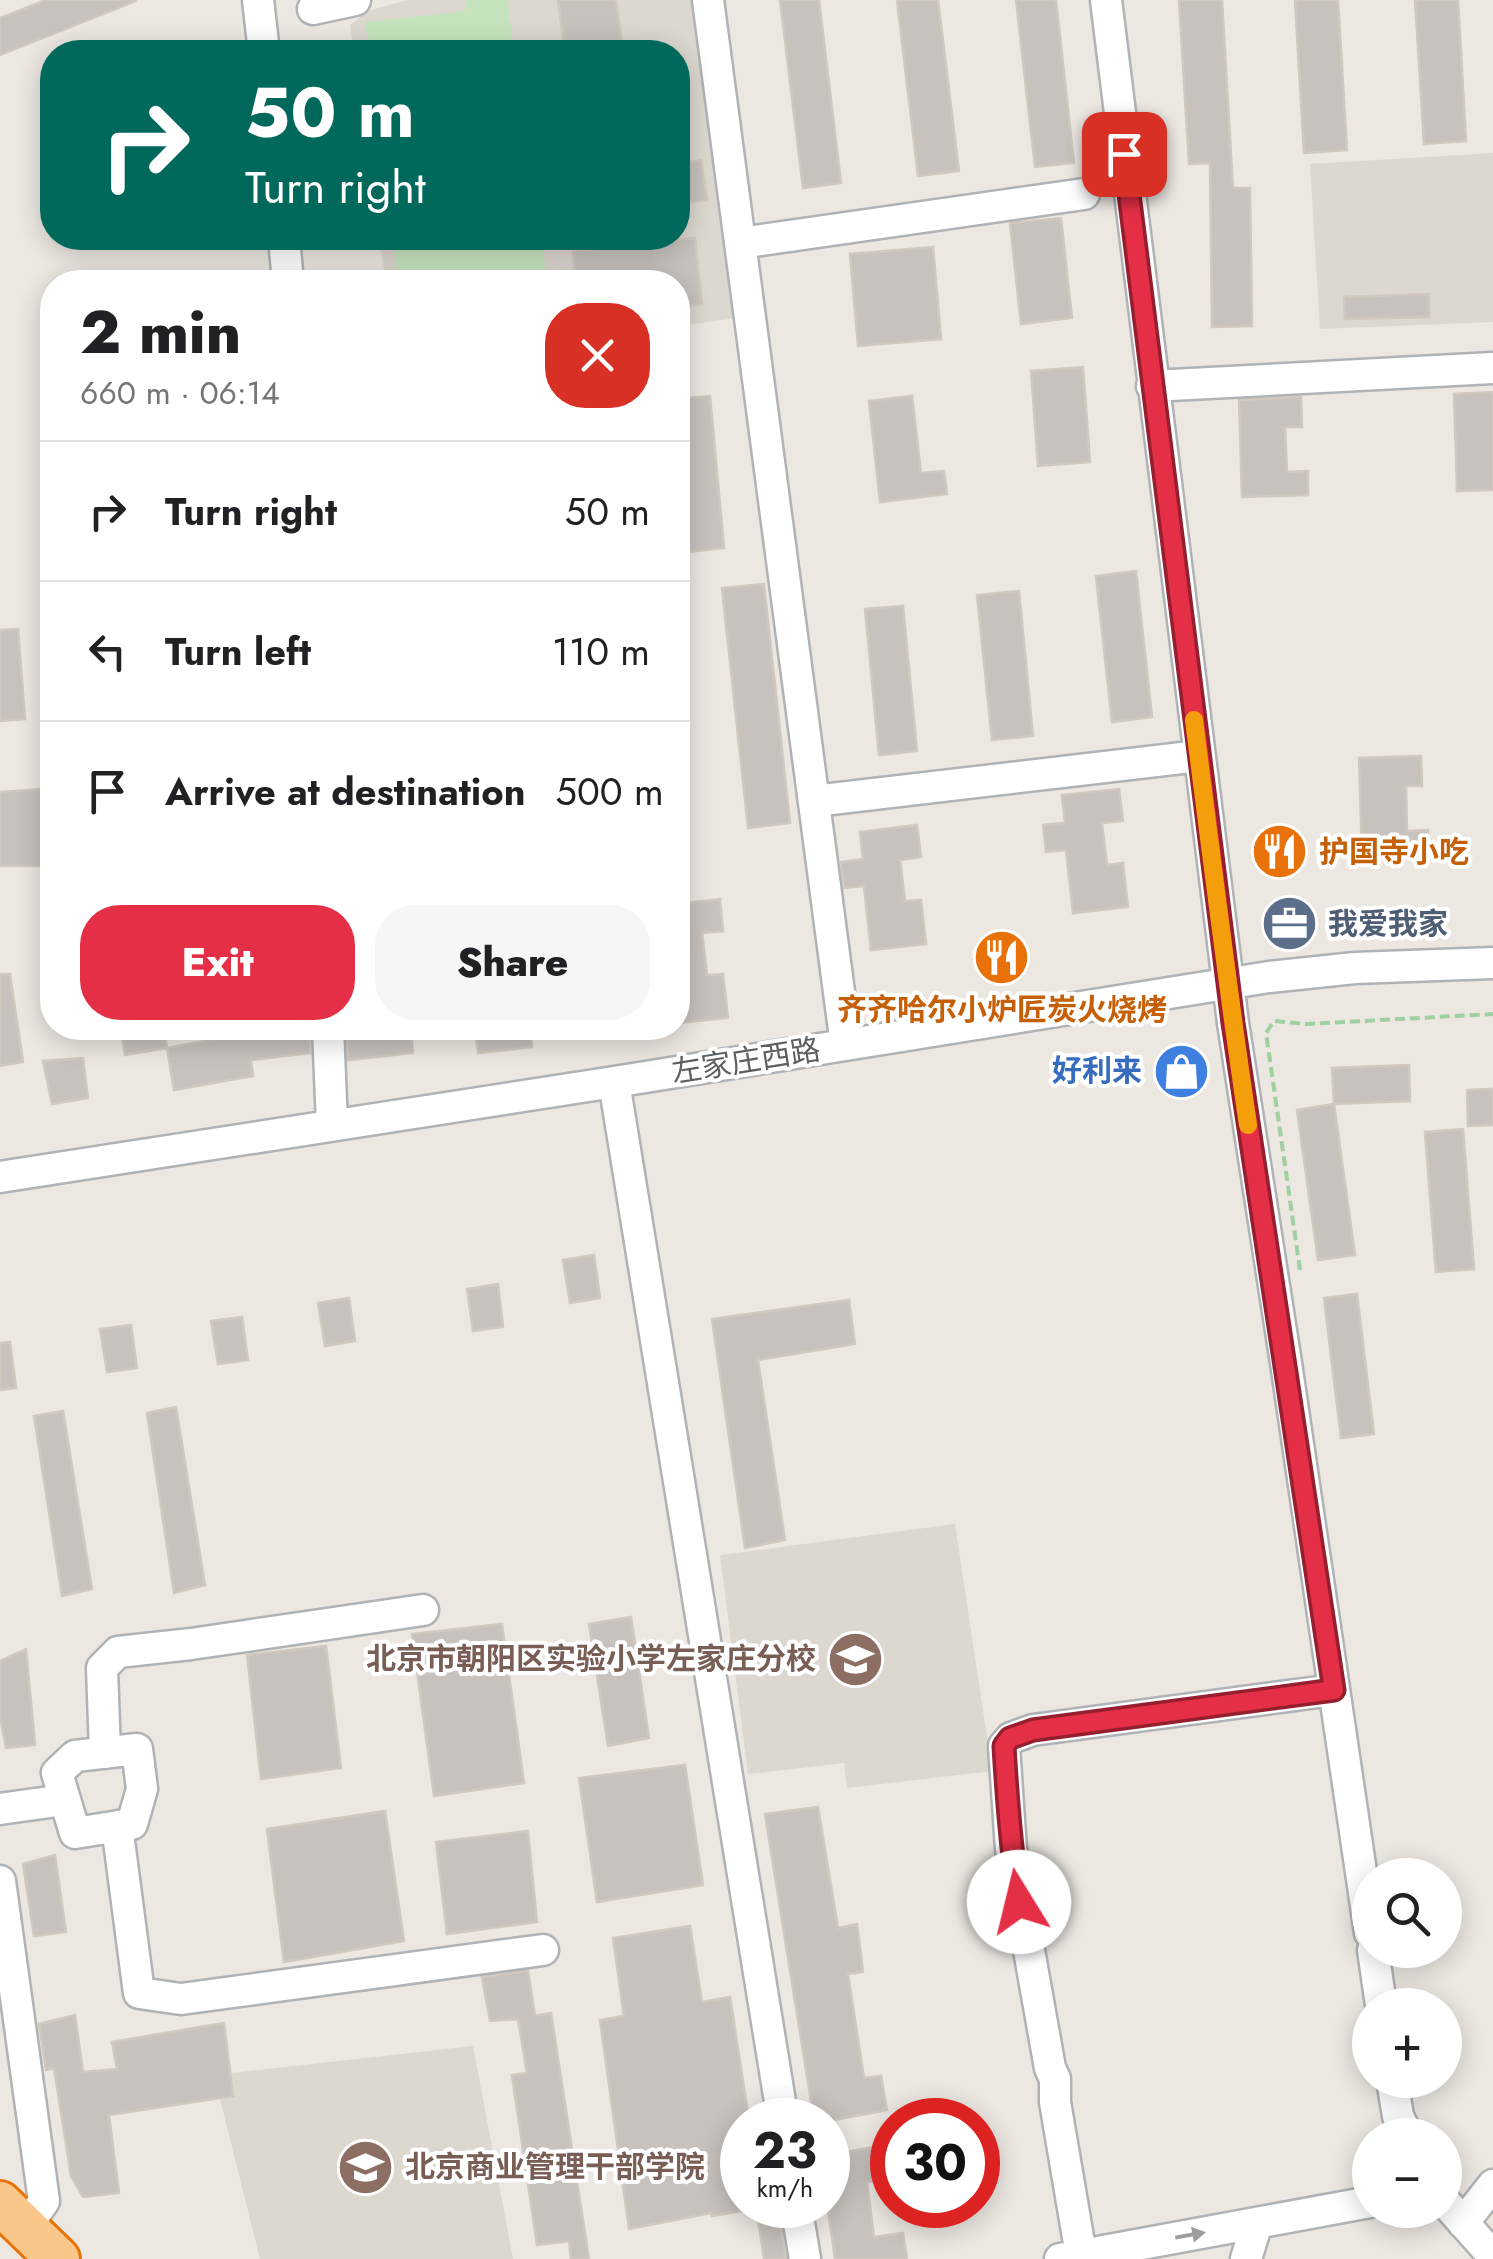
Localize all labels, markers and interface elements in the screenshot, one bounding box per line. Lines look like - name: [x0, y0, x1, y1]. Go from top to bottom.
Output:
- text: 50 m: [245, 62, 415, 163]
- icon: right: [80, 80, 210, 210]
- pin: [1082, 112, 1167, 197]
- icon: arrive: [1097, 127, 1152, 182]
- text: Turn right: [245, 155, 426, 220]
- text: 2 min: [80, 289, 241, 376]
- button: close: [545, 303, 650, 408]
- text: 660 m · 06:14: [80, 370, 280, 416]
- icon: right: [80, 484, 135, 539]
- text: Turn right: [165, 484, 337, 539]
- text: 50 m: [565, 484, 650, 539]
- icon: left: [80, 624, 135, 679]
- text: Turn left: [165, 624, 311, 679]
- text: 110 m: [552, 624, 650, 679]
- icon: arrive: [80, 764, 135, 819]
- text: Arrive at destination: [165, 764, 526, 819]
- text: 500 m: [556, 764, 664, 819]
- restaurant icon: 护国寺小吃: [1250, 822, 1310, 882]
- place label: 护国寺小吃: [1319, 830, 1469, 873]
- office icon: 我爱我家: [1259, 894, 1319, 954]
- place label: 我爱我家: [1328, 902, 1448, 945]
- button: Exit: [80, 905, 355, 1020]
- button: Share: [375, 905, 650, 1020]
- restaurant icon: 齐齐哈尔小炉匠炭火烧烤: [972, 928, 1032, 988]
- place label: 齐齐哈尔小炉匠炭火烧烤: [837, 988, 1167, 1031]
- street label: 左家庄西路: [668, 1028, 823, 1093]
- shop icon: 好利来: [1151, 1041, 1211, 1101]
- place label: 好利来: [1052, 1049, 1142, 1092]
- school or university icon: 北京市朝阳区实验小学左家庄分校: [825, 1629, 885, 1689]
- place label: 北京市朝阳区实验小学左家庄分校: [366, 1637, 816, 1680]
- position arrow: [967, 1850, 1071, 1954]
- map controls: [1352, 1858, 1462, 2228]
- button: search: [1352, 1858, 1462, 1968]
- button: +: [1352, 1988, 1462, 2098]
- speed limit sign: 30: [870, 2098, 1000, 2228]
- text: 23: [753, 2114, 817, 2187]
- button: −: [1352, 2118, 1462, 2228]
- school or university icon: 北京商业管理干部学院: [336, 2137, 396, 2197]
- place label: 北京商业管理干部学院: [405, 2145, 705, 2188]
- text: km/h: [757, 2170, 813, 2206]
- one-way arrow: [1175, 2227, 1206, 2242]

